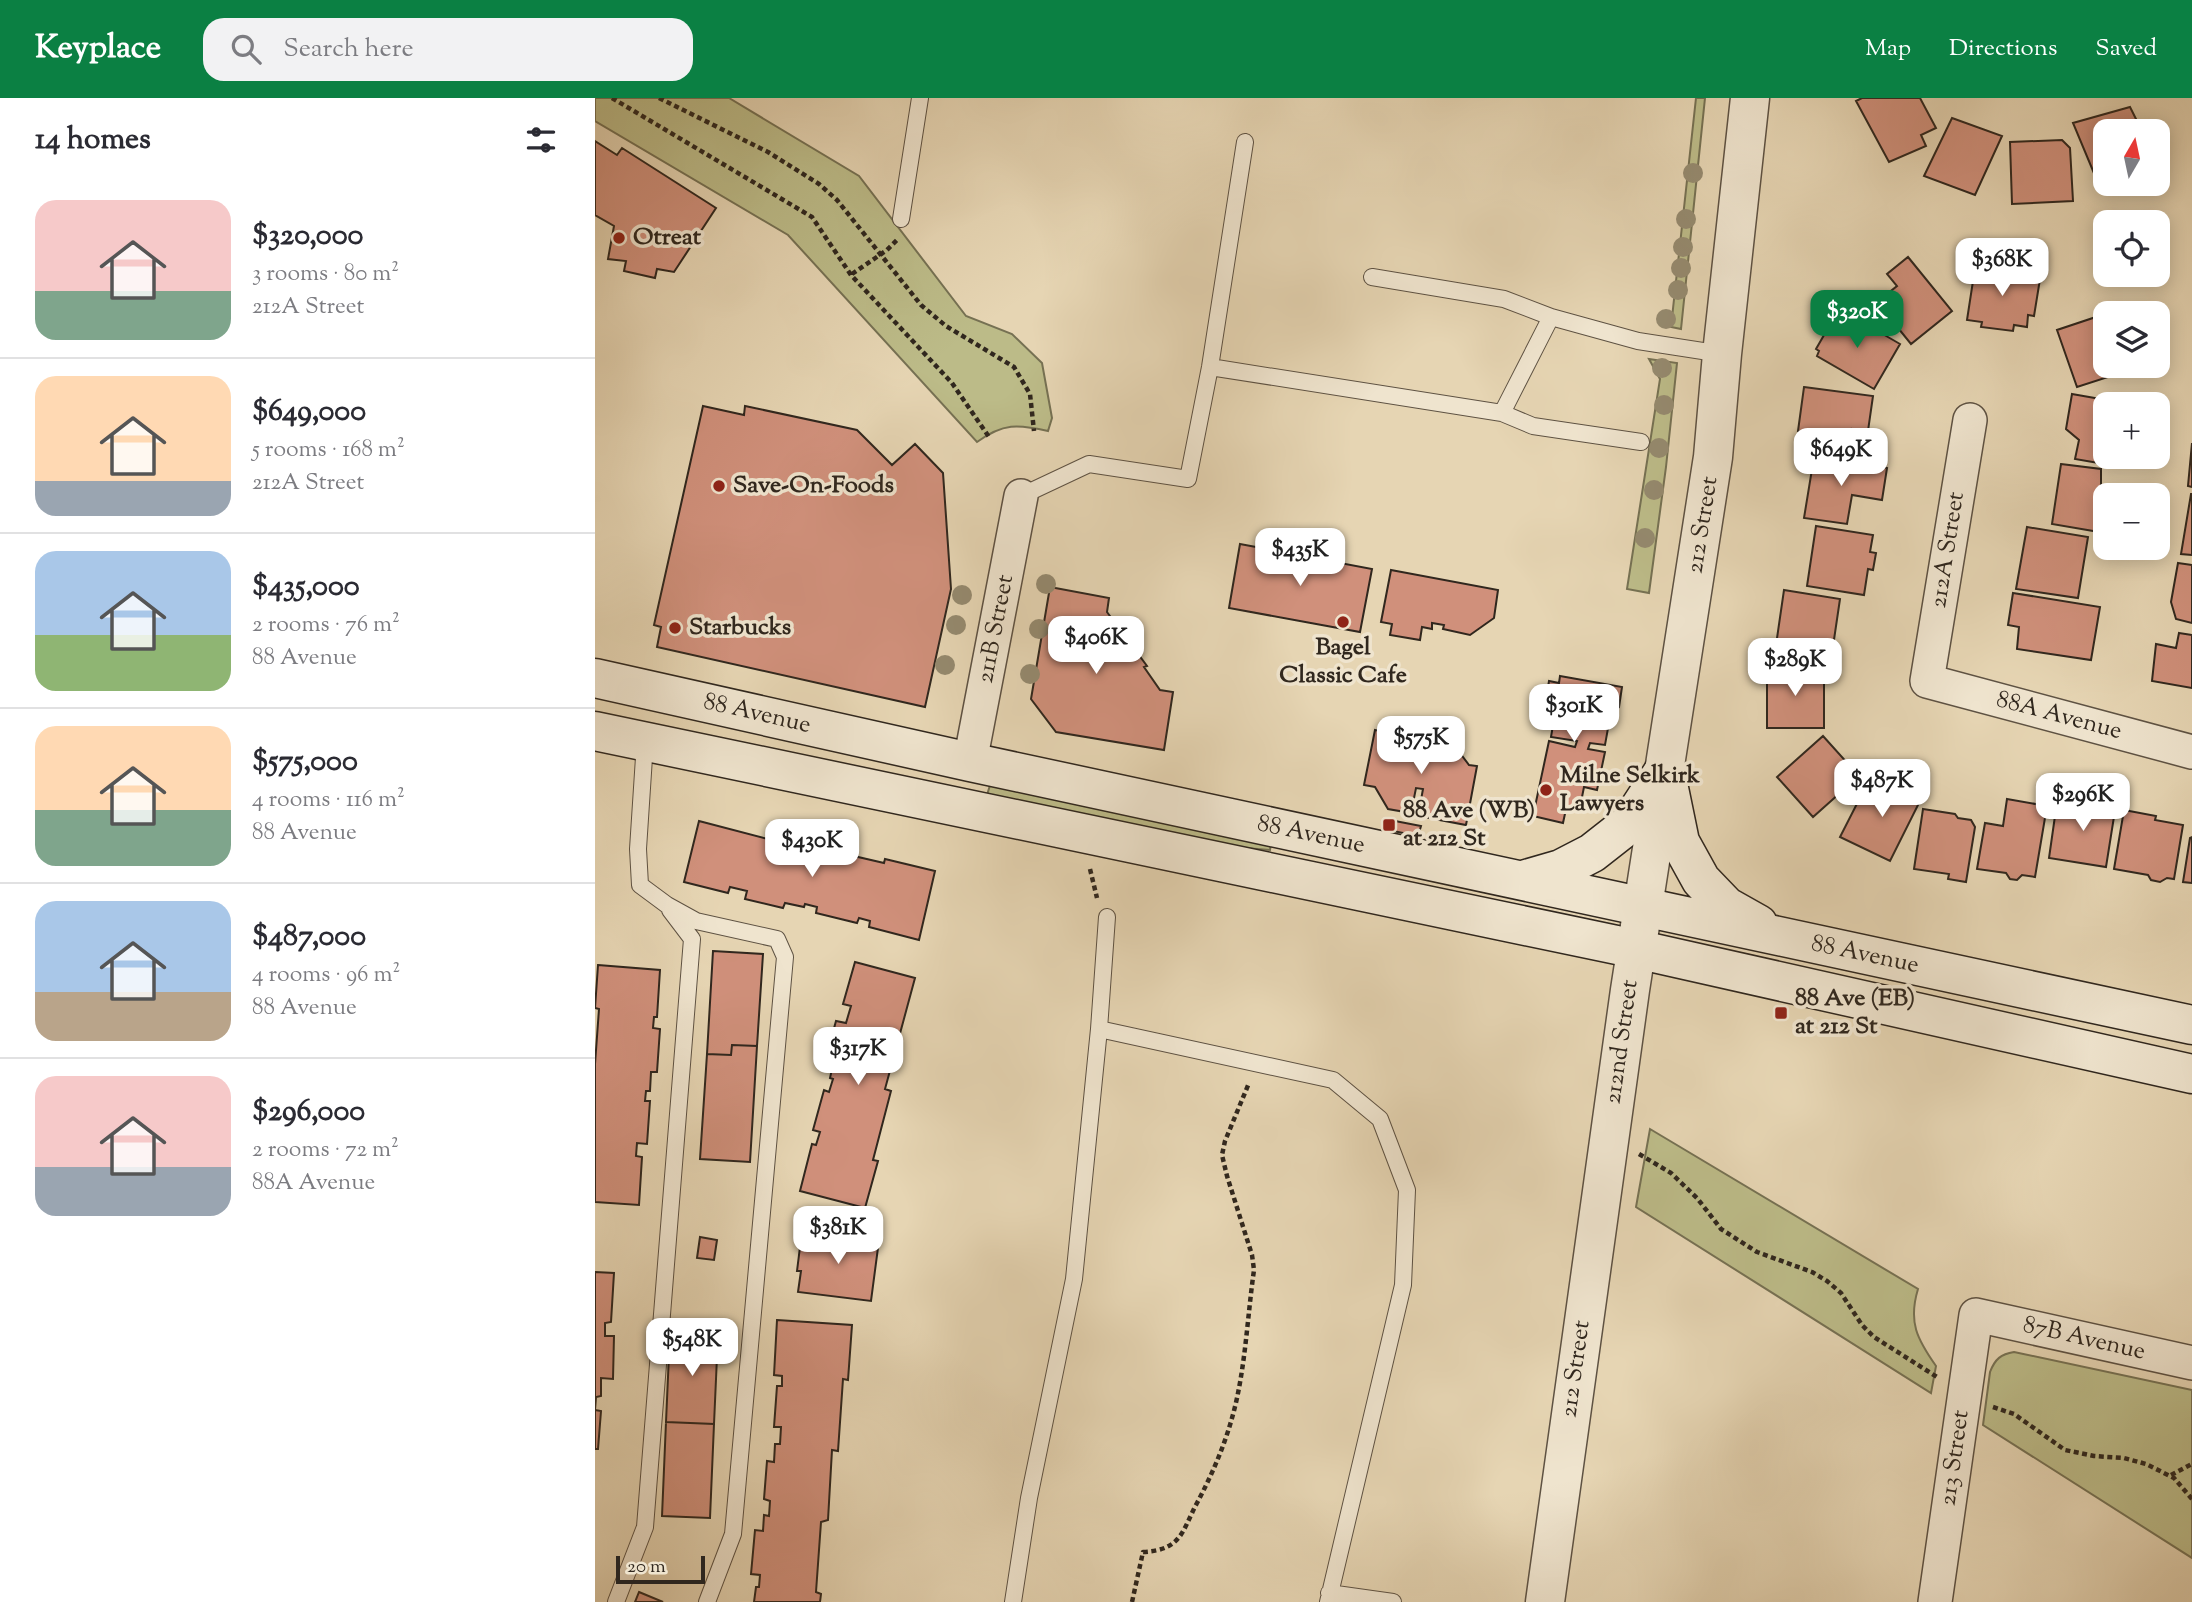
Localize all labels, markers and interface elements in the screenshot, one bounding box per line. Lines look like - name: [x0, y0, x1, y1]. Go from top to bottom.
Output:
- search box: [203, 18, 693, 81]
- text: Keyplace: [35, 25, 161, 73]
- icon: search: [227, 30, 265, 68]
- text: Search here: [283, 31, 414, 68]
- text: Map: [1865, 32, 1911, 66]
- text: Directions: [1949, 32, 2057, 66]
- text: Saved: [2095, 32, 2157, 66]
- text: 14 homes: [35, 119, 151, 162]
- north arrow: [2093, 119, 2170, 196]
- map controls: [2093, 119, 2170, 560]
- icon: filters: [522, 121, 560, 159]
- button: locate: [2093, 210, 2170, 287]
- text: $320,000: [252, 215, 363, 258]
- place label: Otreat: [633, 221, 702, 255]
- icon: home: [91, 228, 175, 312]
- marker: Otreat: [611, 230, 627, 246]
- pin: $368K: [1953, 238, 2051, 298]
- text: $368K: [1972, 244, 2032, 277]
- text: 3 rooms · 80 m²: [252, 258, 399, 291]
- pin: $320K: [1808, 290, 1906, 350]
- text: 212A Street: [252, 291, 364, 324]
- text: $320K: [1826, 296, 1888, 329]
- button: layers: [2093, 301, 2170, 378]
- text: $649,000: [252, 391, 366, 434]
- button: +: [2093, 392, 2170, 469]
- icon: home: [91, 404, 175, 488]
- pin: $649K: [1792, 428, 1890, 488]
- text: 5 rooms · 168 m²: [252, 434, 405, 467]
- text: $649K: [1810, 434, 1872, 467]
- text: 212A Street: [252, 467, 364, 500]
- place label: Save-On-Foods: [733, 469, 894, 503]
- street label: 212 Street: [1679, 474, 1727, 576]
- marker: Save-On-Foods: [711, 478, 727, 494]
- button: −: [2093, 483, 2170, 560]
- street label: 212A Street: [1922, 489, 1974, 611]
- pin: $435K: [1251, 528, 1349, 588]
- text: $435K: [1271, 534, 1329, 567]
- text: $435,000: [252, 566, 360, 609]
- street label: 211B Street: [969, 572, 1023, 686]
- icon: home: [91, 579, 175, 663]
- text: 2 rooms · 76 m²: [252, 609, 400, 642]
- place label: Starbucks: [689, 611, 791, 645]
- marker: Bagel Classic Cafe: [1335, 614, 1351, 630]
- pin: $406K: [1047, 616, 1145, 676]
- marker: Starbucks: [667, 620, 683, 636]
- text: $406K: [1064, 622, 1128, 655]
- place label: Bagel Classic Cafe: [1279, 631, 1407, 693]
- pin: $289K: [1746, 638, 1844, 698]
- text: 88 Avenue: [252, 642, 357, 675]
- text: $289K: [1764, 644, 1826, 677]
- street label: 88A Avenue: [1993, 683, 2125, 749]
- pin: $301K: [1525, 684, 1623, 744]
- street label: 88 Avenue: [700, 685, 814, 743]
- text: $301K: [1545, 690, 1603, 723]
- pin: $575K: [1372, 716, 1470, 776]
- text: $575K: [1393, 722, 1449, 755]
- text: $575,000: [252, 741, 358, 784]
- icon: home: [91, 754, 175, 838]
- place label: Milne Selkirk Lawyers: [1560, 759, 1701, 821]
- pin: $487K: [1833, 760, 1931, 819]
- text: $487K: [1850, 765, 1914, 798]
- pin: $296K: [2034, 774, 2132, 833]
- text: $296K: [2052, 779, 2114, 812]
- marker: Milne Selkirk Lawyers: [1538, 782, 1554, 798]
- text: 4 rooms · 116 m²: [252, 784, 405, 817]
- place label: 88 Ave (WB) at 212 St: [1403, 794, 1535, 856]
- street label: 88 Avenue: [1254, 807, 1368, 863]
- text: 88 Avenue: [252, 817, 357, 850]
- marker: 88 Ave (WB) at 212 St: [1381, 817, 1397, 833]
- pin: $430K: [763, 820, 861, 879]
- text: $430K: [781, 825, 843, 858]
- text: $487,000: [252, 916, 366, 959]
- street label: 88 Avenue: [1808, 927, 1922, 983]
- icon: home: [91, 929, 175, 1013]
- text: 4 rooms · 96 m²: [252, 959, 400, 992]
- street label: 212nd Street: [1596, 978, 1648, 1106]
- place label: 88 Ave (EB) at 212 St: [1795, 982, 1915, 1044]
- text: 88 Avenue: [252, 992, 357, 1025]
- marker: 88 Ave (EB) at 212 St: [1773, 1005, 1789, 1021]
- pin: $317K: [809, 1028, 907, 1087]
- text: $317K: [829, 1033, 887, 1066]
- text: $296,000: [252, 1091, 365, 1134]
- icon: home: [91, 1104, 175, 1188]
- text: 2 rooms · 72 m²: [252, 1134, 399, 1167]
- text: 88A Avenue: [252, 1167, 375, 1200]
- pin: $381K: [789, 1206, 887, 1266]
- text: $381K: [809, 1212, 867, 1245]
- street label: 87B Avenue: [2020, 1308, 2148, 1370]
- pin: $548K: [643, 1318, 741, 1378]
- street label: 212 Street: [1552, 1318, 1600, 1420]
- text: $548K: [662, 1324, 722, 1357]
- street label: 213 Street: [1931, 1408, 1979, 1508]
- scale bar: [616, 1553, 705, 1585]
- text: 20 m: [627, 1554, 666, 1581]

